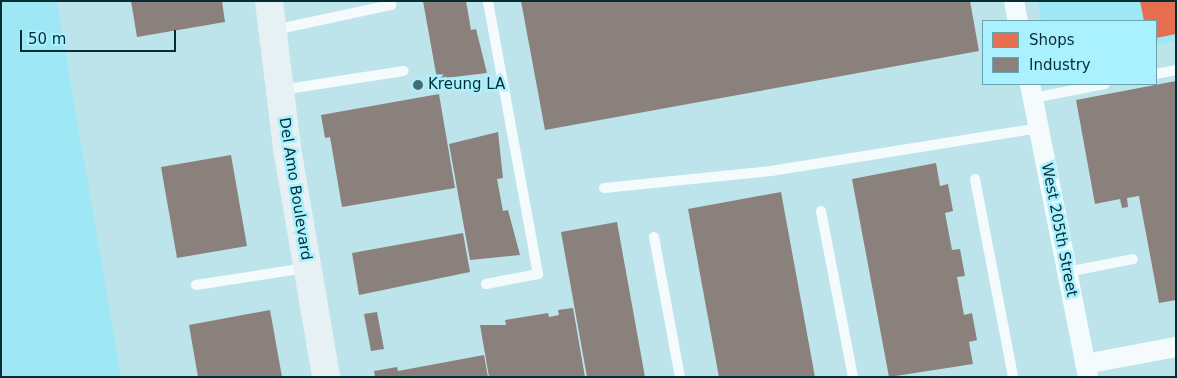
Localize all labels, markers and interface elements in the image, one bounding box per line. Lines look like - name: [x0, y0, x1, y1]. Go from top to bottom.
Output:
- scale bar: [22, 20, 179, 52]
- legend: [982, 20, 1157, 85]
- text: 50 m: [28, 30, 66, 48]
- text: Shops: [1029, 31, 1075, 49]
- text: Industry: [1029, 56, 1091, 74]
- place label: Kreung LA: [428, 76, 505, 94]
- marker: Kreung LA: [412, 79, 424, 91]
- street label: Del Amo Boulevard: [275, 116, 315, 262]
- street label: West 205th Street: [1037, 162, 1081, 298]

